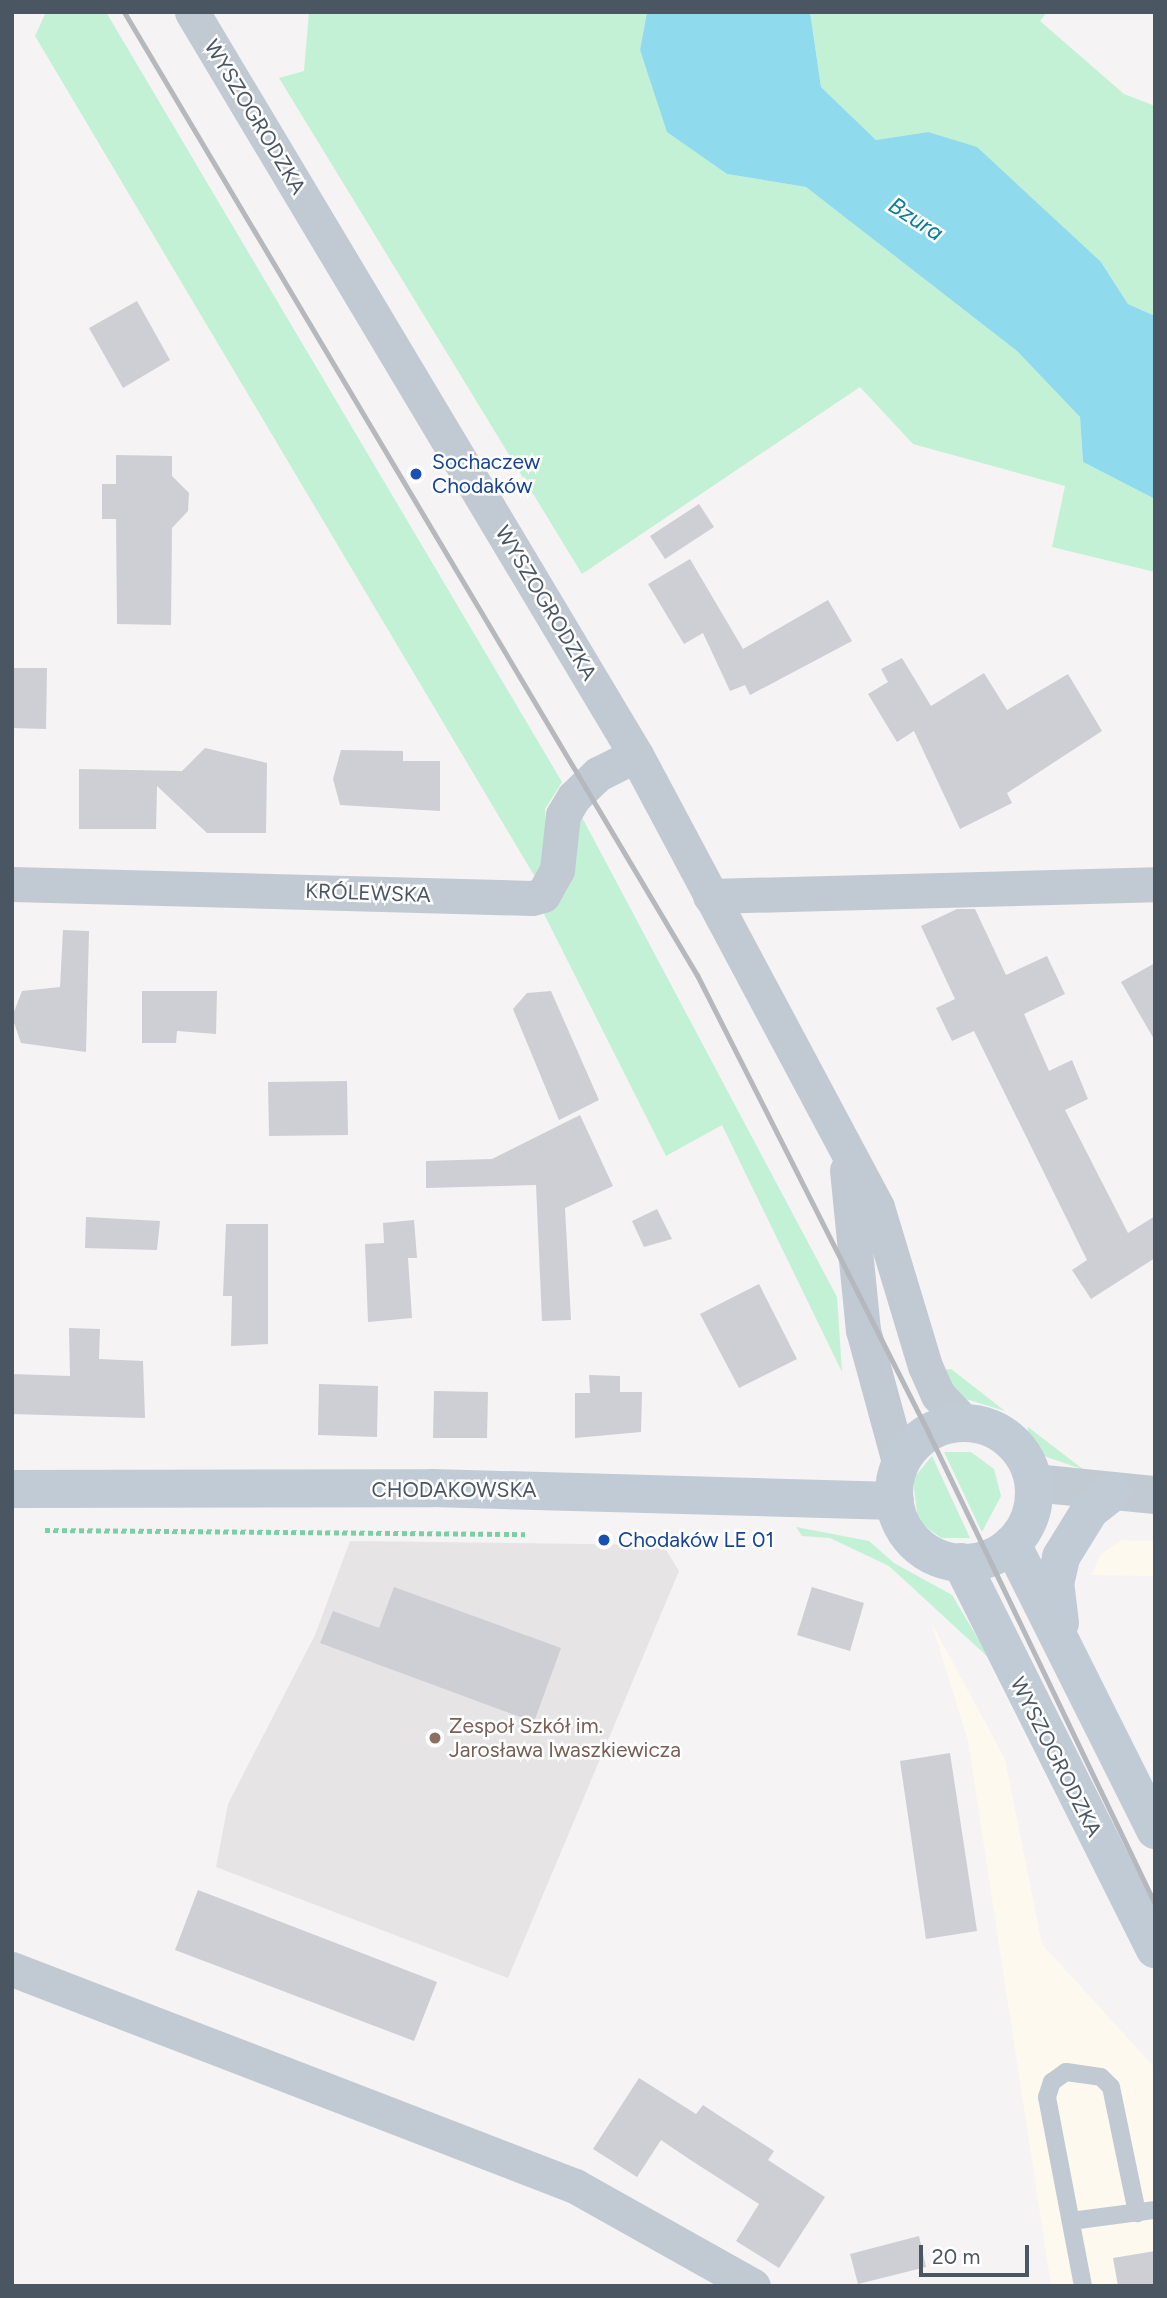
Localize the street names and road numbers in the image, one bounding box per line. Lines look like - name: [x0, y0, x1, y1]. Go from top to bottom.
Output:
- street label: WYSZOGRODZKA: [199, 35, 311, 199]
- street label: WYSZOGRODZKA: [490, 521, 602, 685]
- street label: KRÓLEWSKA: [305, 878, 431, 908]
- street label: CHODAKOWSKA: [372, 1477, 536, 1503]
- street label: WYSZOGRODZKA: [1005, 1673, 1107, 1841]

